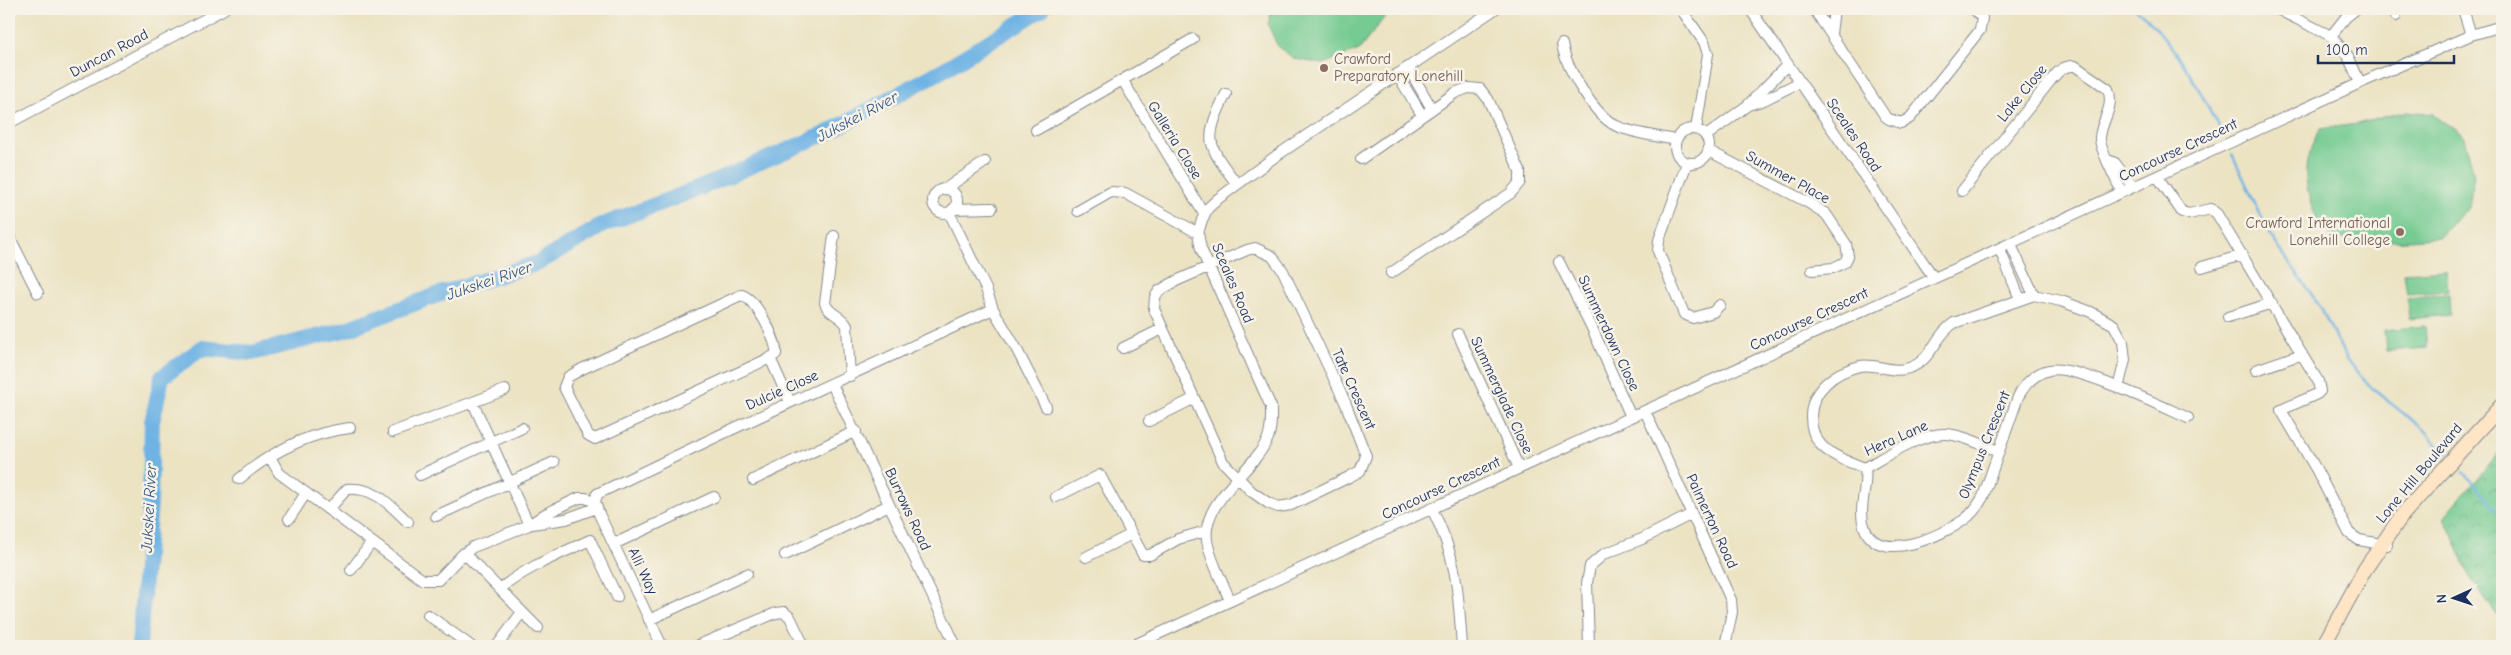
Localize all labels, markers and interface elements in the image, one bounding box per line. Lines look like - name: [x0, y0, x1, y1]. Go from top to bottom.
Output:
- street label: Duncan Road: [67, 25, 151, 81]
- scale bar: [2318, 32, 2455, 64]
- text: 100 m: [2326, 41, 2368, 59]
- place label: Crawford Preparatory Lonehill: [1334, 50, 1463, 85]
- street label: Lake Close: [1993, 60, 2051, 125]
- marker: Crawford Preparatory Lonehill: [1318, 62, 1330, 74]
- water label: Jukskei River: [813, 88, 902, 146]
- street label: Sceales Road: [1823, 95, 1885, 175]
- street label: Galleria Close: [1144, 98, 1206, 183]
- street label: Concourse Crescent: [2116, 114, 2241, 185]
- street label: Summer Place: [1743, 146, 1834, 208]
- place label: Crawford International Lonehill College: [2246, 214, 2390, 249]
- marker: Crawford International Lonehill College: [2394, 226, 2406, 238]
- street label: Sceales Road: [1208, 240, 1258, 326]
- water label: Jukskei River: [443, 258, 535, 304]
- street label: Summerdown Close: [1574, 272, 1644, 394]
- street label: Concourse Crescent: [1747, 283, 1872, 354]
- street label: Summerglade Close: [1467, 334, 1537, 457]
- street label: Tate Crescent: [1328, 346, 1380, 433]
- street label: Dulcie Close: [743, 366, 822, 414]
- street label: Olympus Crescent: [1954, 388, 2014, 502]
- street label: Hera Lane: [1861, 416, 1931, 460]
- street label: Lone Hill Boulevard: [2372, 419, 2466, 527]
- street label: Concourse Crescent: [1379, 452, 1504, 523]
- water label: Jukskei River: [138, 462, 160, 554]
- street label: Burrows Road: [881, 465, 935, 553]
- street label: Palmerton Road: [1682, 471, 1742, 571]
- street label: Alli Way: [624, 544, 662, 598]
- north arrow: [2428, 572, 2478, 622]
- text: N: [2433, 594, 2450, 604]

